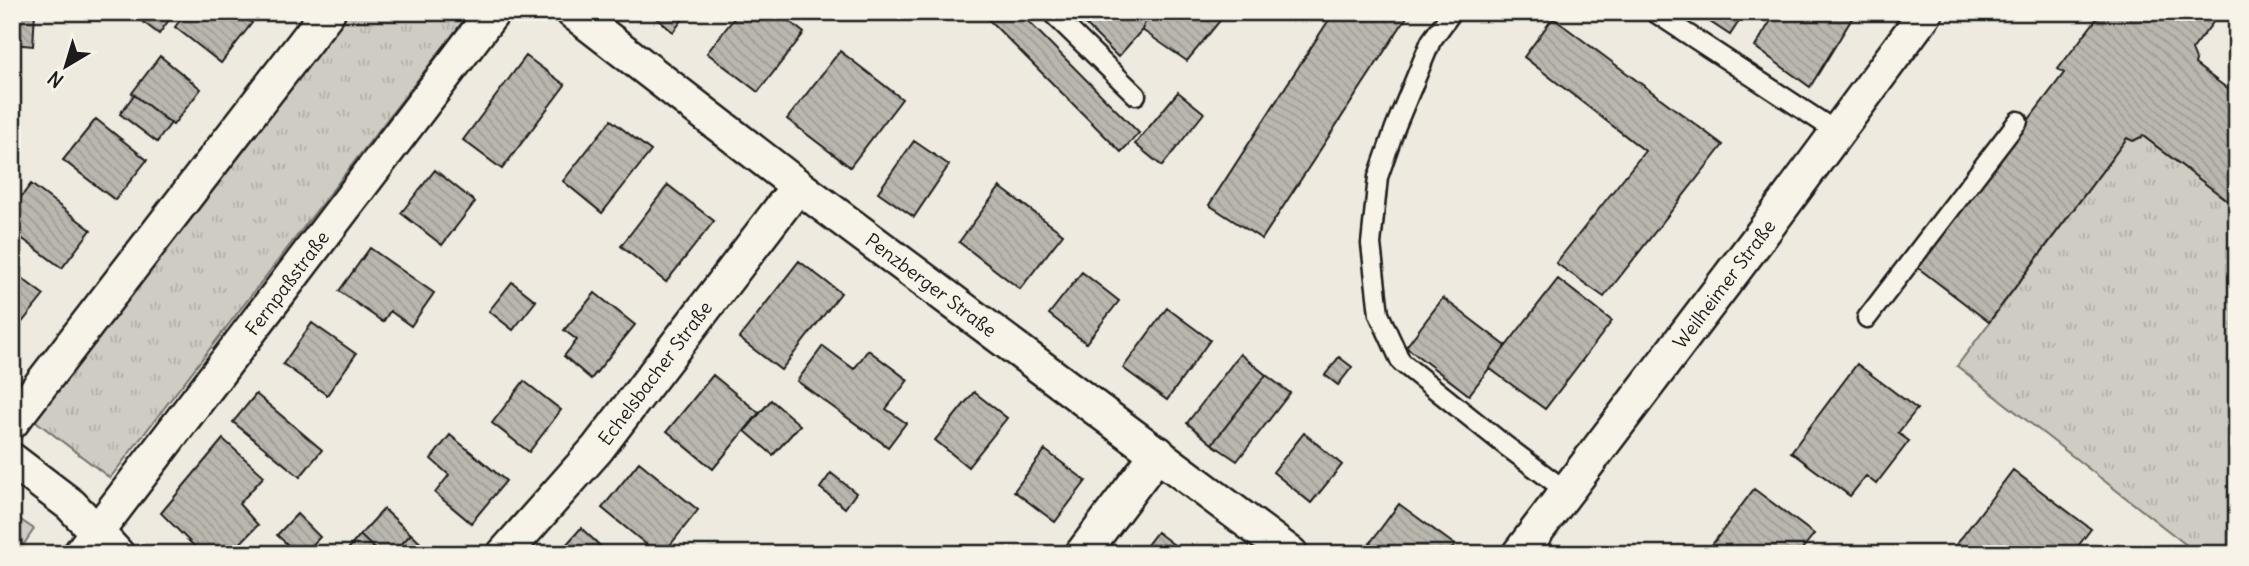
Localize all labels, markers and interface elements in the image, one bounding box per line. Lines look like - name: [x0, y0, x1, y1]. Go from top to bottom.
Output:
- north arrow: [32, 32, 102, 102]
- text: N: [43, 66, 68, 93]
- street label: Weilheimer Straße: [1668, 215, 1780, 353]
- street label: Fernpaßstraße: [240, 226, 334, 340]
- street label: Penzberger Straße: [861, 228, 1001, 342]
- street label: Echelsbacher Straße: [593, 296, 717, 450]

